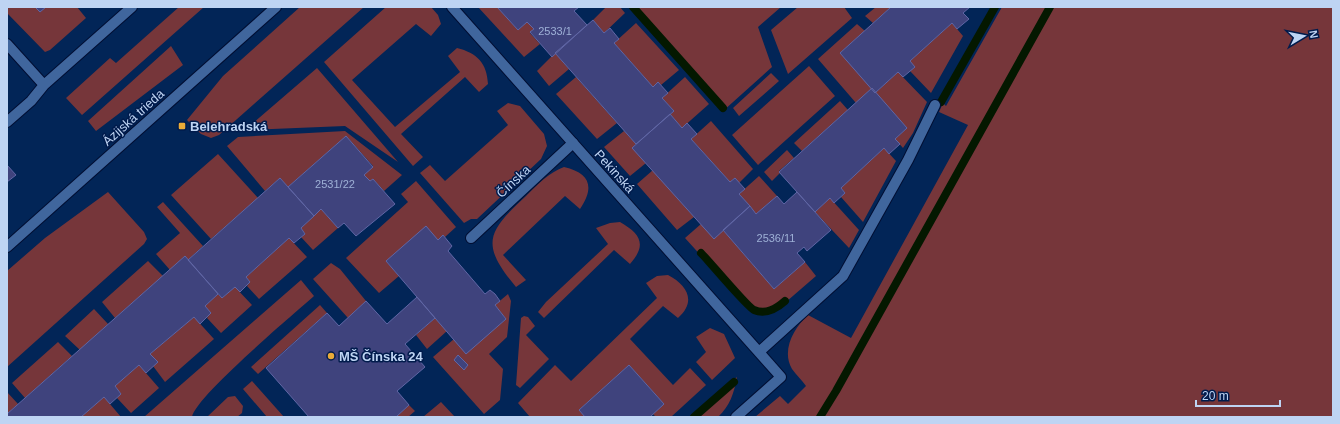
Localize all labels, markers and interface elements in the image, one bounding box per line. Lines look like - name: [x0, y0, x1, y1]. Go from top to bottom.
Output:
- north arrow: [1284, 16, 1324, 56]
- house number: 2533/1: [538, 25, 572, 37]
- text: N: [1307, 29, 1320, 39]
- street label: Ázijská trieda: [100, 85, 168, 149]
- place label: Belehradská: [190, 119, 268, 134]
- marker: Belehradská: [177, 121, 187, 131]
- street label: Pekinská: [591, 147, 638, 197]
- street label: Čínska: [493, 162, 534, 201]
- house number: 2531/22: [315, 178, 355, 190]
- house number: 2536/11: [757, 232, 795, 244]
- place label: MŠ Čínska 24: [339, 349, 424, 364]
- marker: MŠ Čínska 24: [326, 351, 336, 361]
- scale bar: [1196, 382, 1280, 408]
- text: 20 m: [1202, 389, 1229, 403]

